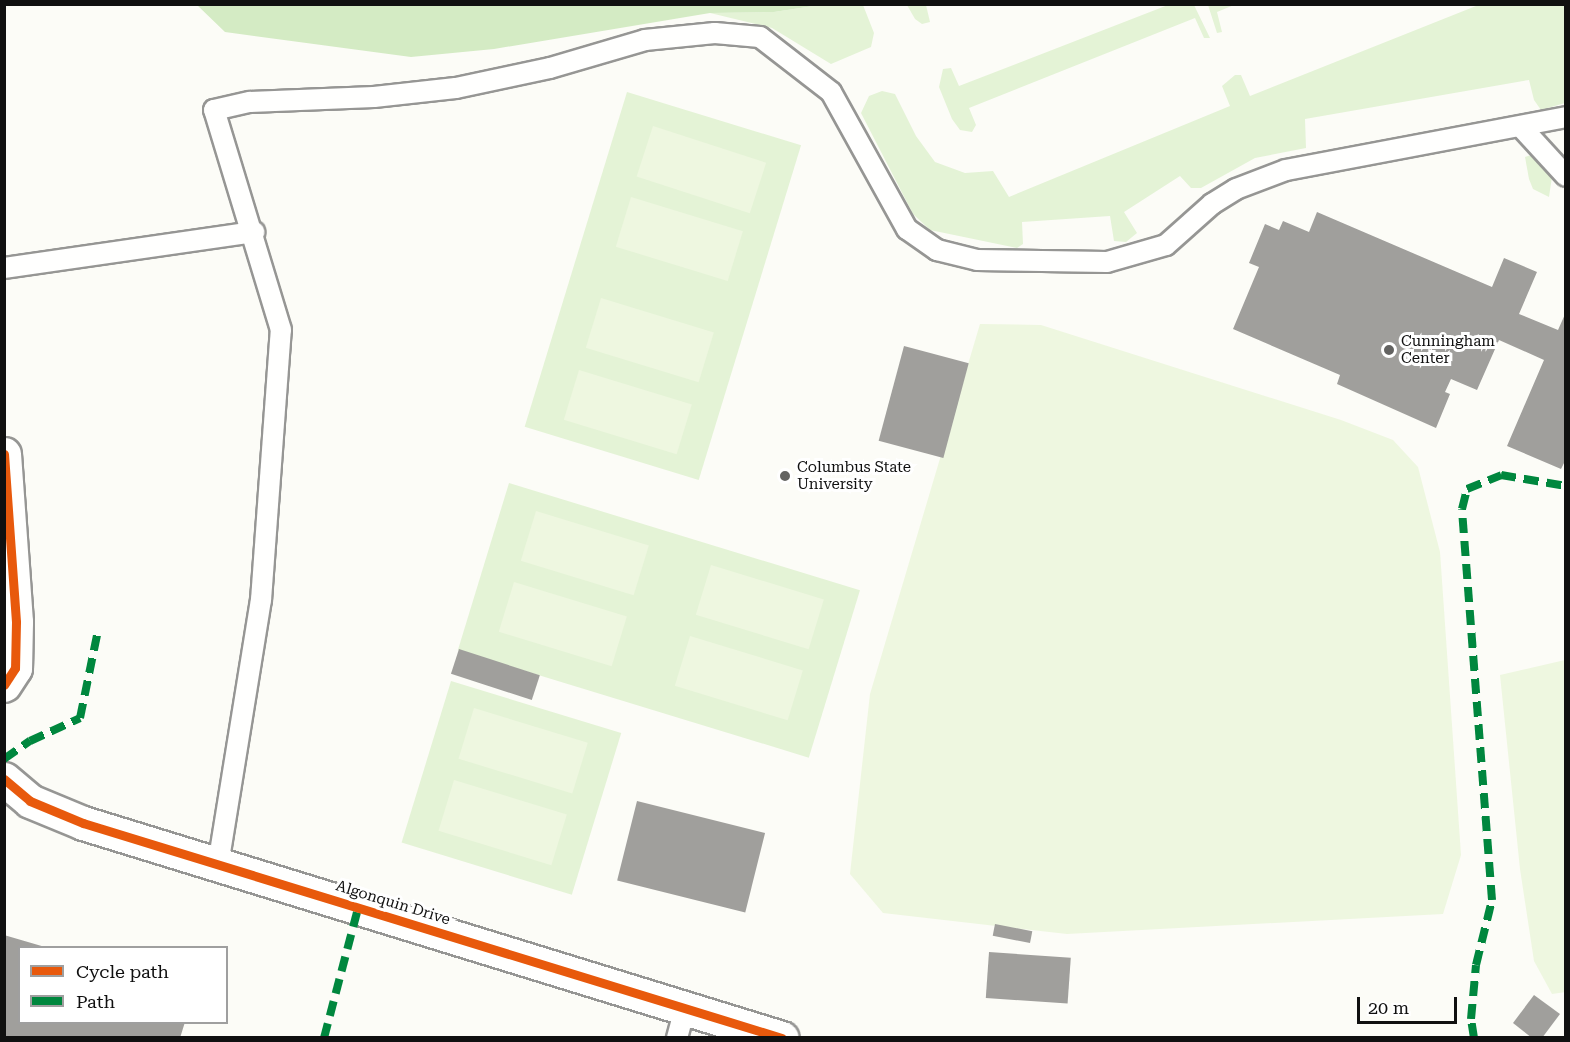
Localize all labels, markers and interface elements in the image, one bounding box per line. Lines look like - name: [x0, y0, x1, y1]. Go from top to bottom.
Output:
- place label: Cunningham Center: [1401, 332, 1495, 367]
- marker: Cunningham Center: [1382, 343, 1396, 357]
- place label: Columbus State University: [797, 458, 911, 493]
- marker: Columbus State University: [778, 469, 792, 483]
- street label: Algonquin Drive: [334, 877, 452, 929]
- legend: [18, 946, 228, 1024]
- text: Cycle path: [76, 961, 169, 982]
- scale bar: [1360, 985, 1460, 1023]
- text: Path: [76, 991, 115, 1012]
- text: 20 m: [1368, 997, 1409, 1018]

